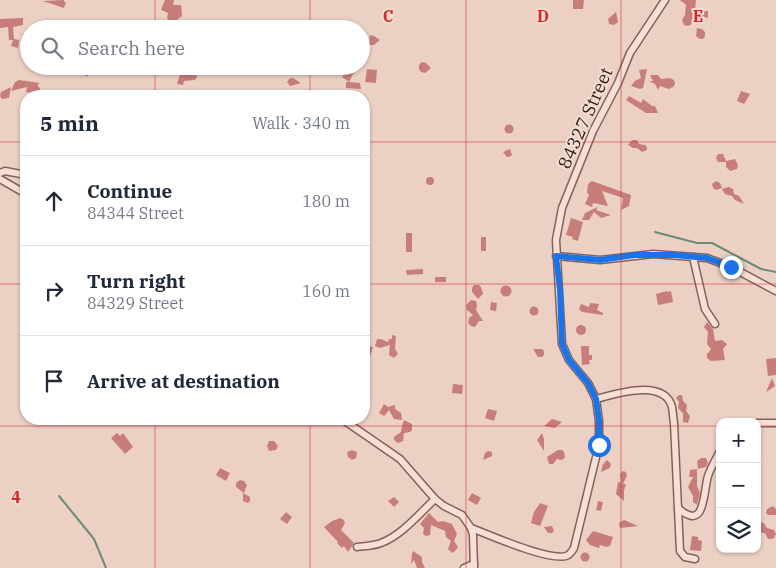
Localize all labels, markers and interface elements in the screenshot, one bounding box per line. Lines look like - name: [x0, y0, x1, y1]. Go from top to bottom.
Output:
- text: C: [383, 6, 393, 26]
- text: D: [537, 6, 549, 26]
- text: E: [693, 6, 703, 26]
- search box: [20, 20, 370, 75]
- icon: search: [38, 34, 66, 62]
- text: Search here: [78, 36, 185, 60]
- street label: 84327 Street: [552, 64, 618, 172]
- text: 5 min: [40, 109, 99, 137]
- text: Walk · 340 m: [252, 113, 350, 133]
- text: Continue: [87, 179, 172, 203]
- icon: ahead: [40, 187, 68, 215]
- text: 180 m: [302, 191, 350, 211]
- text: 84344 Street: [87, 203, 184, 223]
- route end: [720, 256, 743, 279]
- text: Turn right: [87, 269, 185, 293]
- icon: right: [40, 277, 68, 305]
- text: 160 m: [302, 281, 350, 301]
- text: 84329 Street: [87, 293, 184, 313]
- icon: arrive: [40, 367, 68, 395]
- text: Arrive at destination: [87, 369, 280, 393]
- map controls: [716, 418, 761, 553]
- button: +: [716, 418, 761, 463]
- route start: [588, 434, 611, 457]
- button: −: [716, 463, 761, 508]
- text: 4: [11, 487, 21, 507]
- button: layers: [716, 508, 761, 553]

